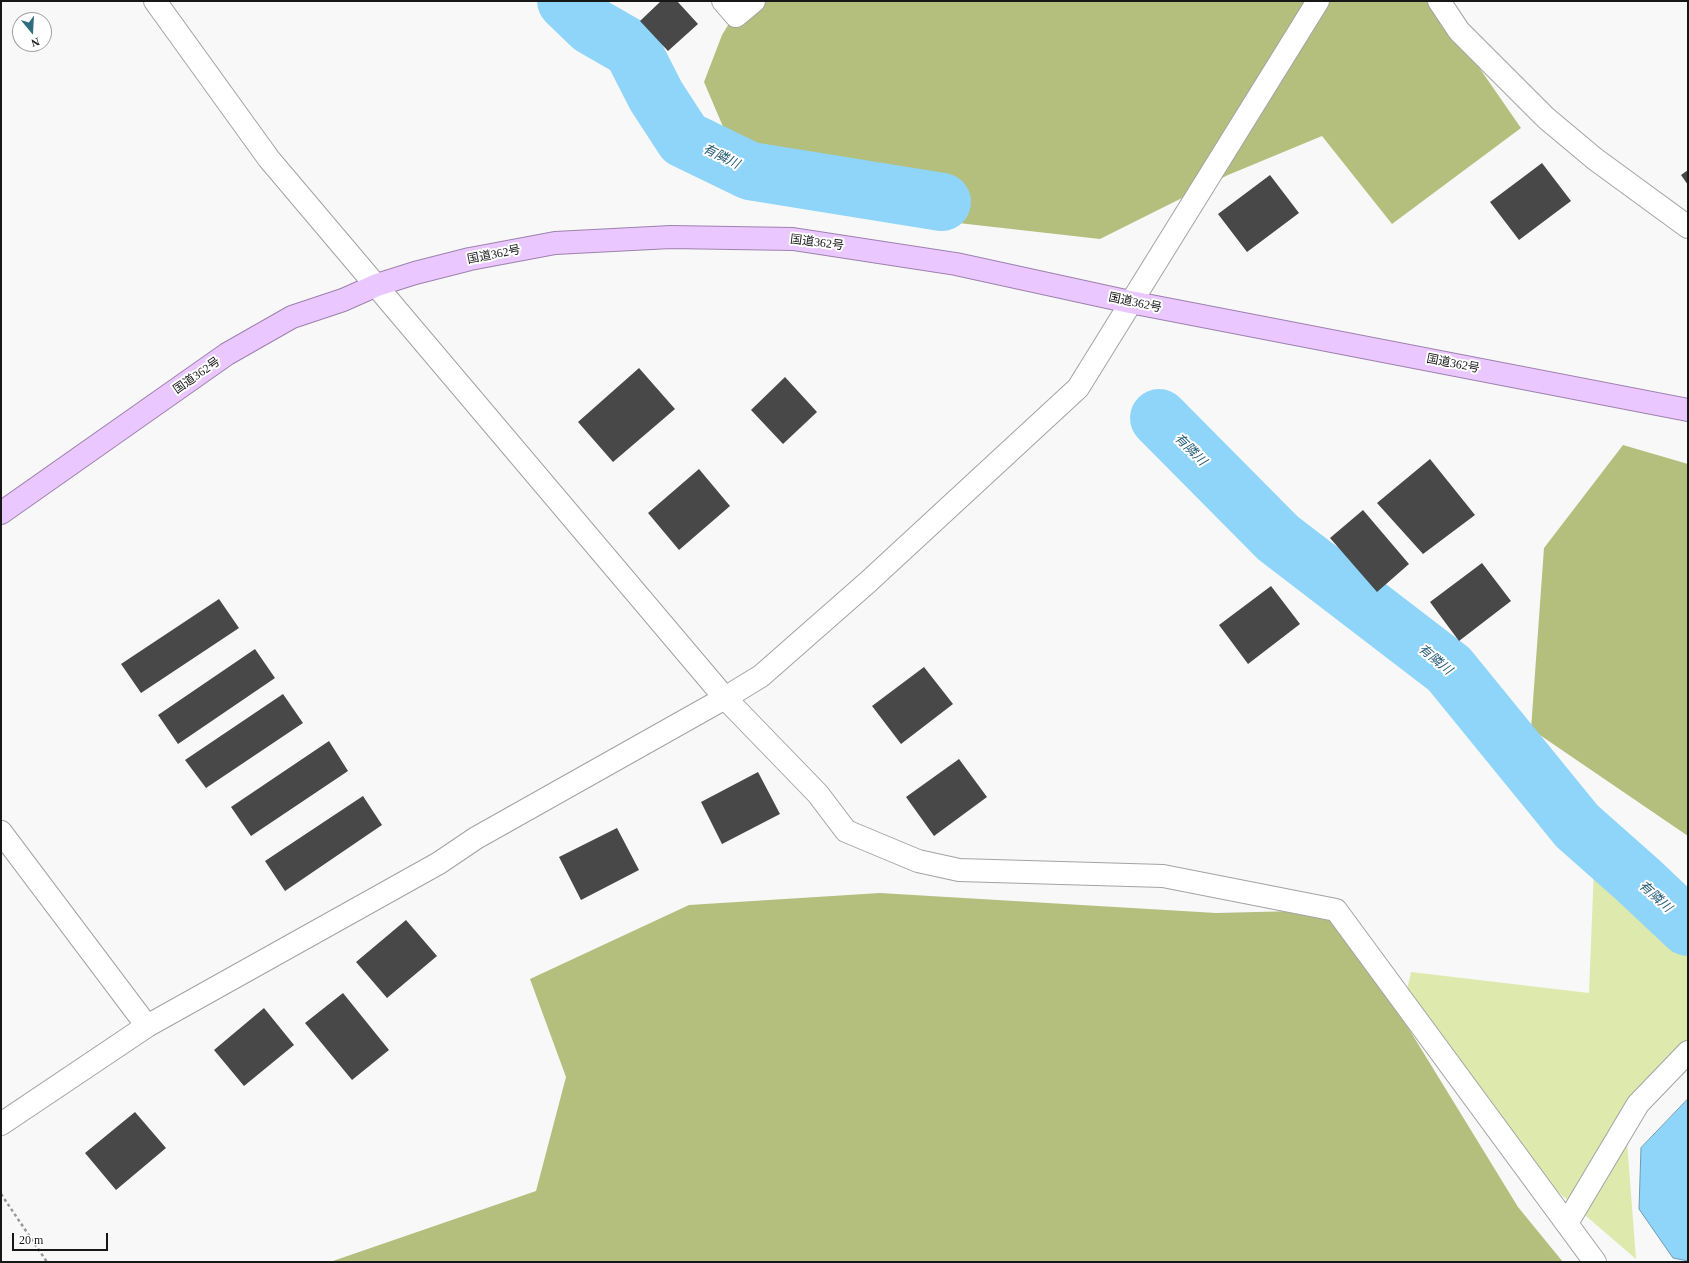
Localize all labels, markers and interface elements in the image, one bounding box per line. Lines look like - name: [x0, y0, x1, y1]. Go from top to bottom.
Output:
- north arrow: [12, 12, 52, 52]
- text: N: [30, 36, 41, 49]
- water label: 有隣川: [700, 141, 742, 173]
- street label: 国道362号: [789, 233, 845, 253]
- street label: 国道362号: [466, 243, 522, 267]
- street label: 国道362号: [1107, 290, 1163, 316]
- street label: 国道362号: [1425, 352, 1481, 376]
- street label: 国道362号: [171, 355, 223, 397]
- water label: 有隣川: [1171, 431, 1209, 469]
- water label: 有隣川: [1415, 641, 1455, 679]
- water label: 有隣川: [1635, 878, 1675, 916]
- scale bar: [14, 1225, 110, 1251]
- text: 20 m: [19, 1233, 43, 1247]

